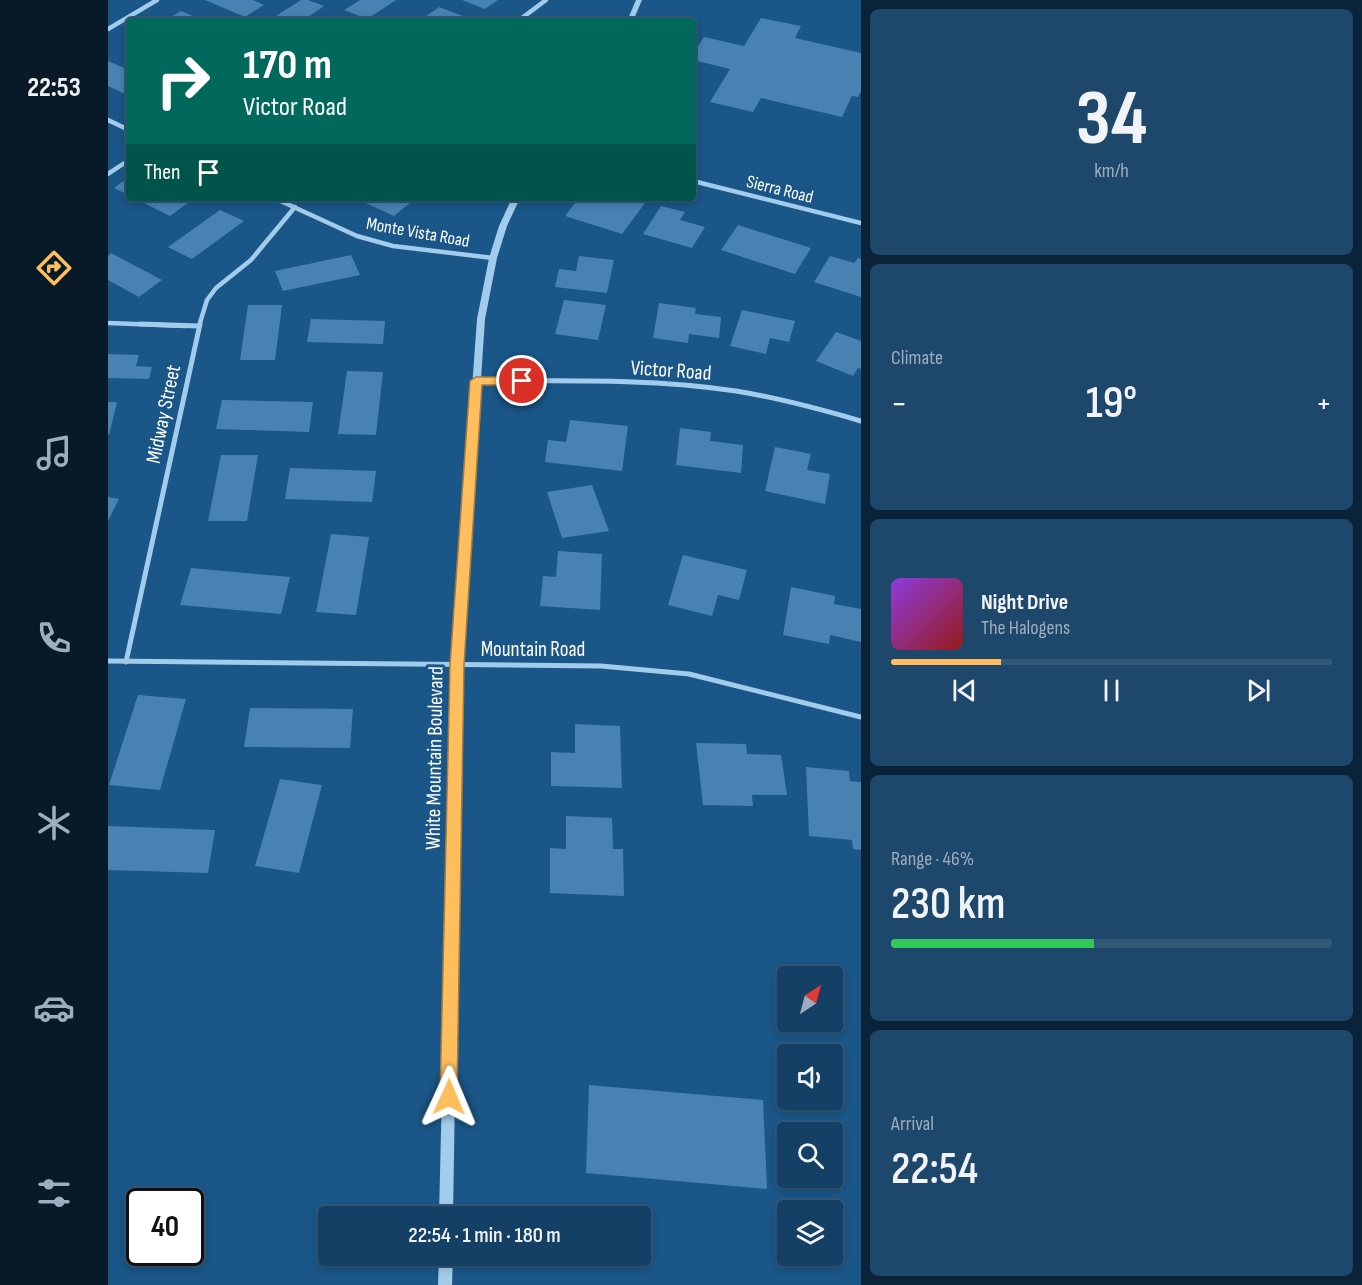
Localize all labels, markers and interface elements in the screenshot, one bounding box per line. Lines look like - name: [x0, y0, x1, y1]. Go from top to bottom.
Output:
- text: 170 m: [243, 40, 332, 91]
- icon: right: [144, 42, 222, 120]
- text: 22:53: [27, 72, 81, 104]
- text: 34: [1076, 73, 1147, 166]
- text: Victor Road: [243, 91, 347, 123]
- icon: arrive: [192, 156, 225, 189]
- text: Then: [144, 159, 180, 186]
- text: km/h: [1094, 159, 1129, 183]
- street label: Sierra Road: [744, 171, 815, 208]
- street label: Monte Vista Road: [365, 213, 471, 252]
- icon: directions: [33, 247, 75, 289]
- text: Climate: [891, 346, 943, 370]
- pin: [496, 355, 547, 406]
- street label: Victor Road: [630, 355, 712, 386]
- street label: Midway Street: [141, 362, 186, 466]
- icon: arrive: [505, 364, 538, 397]
- text: 19°: [1086, 376, 1137, 431]
- text: −: [891, 384, 907, 424]
- text: +: [1316, 384, 1332, 424]
- icon: music: [33, 432, 75, 474]
- text: Night Drive: [981, 589, 1068, 616]
- text: The Halogens: [981, 616, 1070, 640]
- icon: phone: [33, 617, 75, 659]
- street label: Mountain Road: [481, 637, 585, 662]
- street label: White Mountain Boulevard: [420, 666, 449, 850]
- icon: previous: [948, 674, 981, 707]
- icon: pause: [1095, 674, 1128, 707]
- icon: next: [1242, 674, 1275, 707]
- icon: climate: [33, 802, 75, 844]
- text: Range · 46%: [891, 847, 974, 871]
- text: 230 km: [891, 877, 1005, 932]
- north arrow: [777, 966, 843, 1032]
- map controls: [777, 966, 843, 1266]
- icon: car: [33, 987, 75, 1029]
- button: sound: [777, 1044, 843, 1110]
- position arrow: [417, 1065, 481, 1129]
- text: Arrival: [891, 1112, 934, 1136]
- button: search: [777, 1122, 843, 1188]
- text: 22:54: [891, 1142, 978, 1197]
- icon: filters: [33, 1172, 75, 1214]
- speed limit sign: 40: [126, 1188, 204, 1266]
- button: layers: [777, 1200, 843, 1266]
- text: 22:54 · 1 min · 180 m: [408, 1222, 561, 1249]

